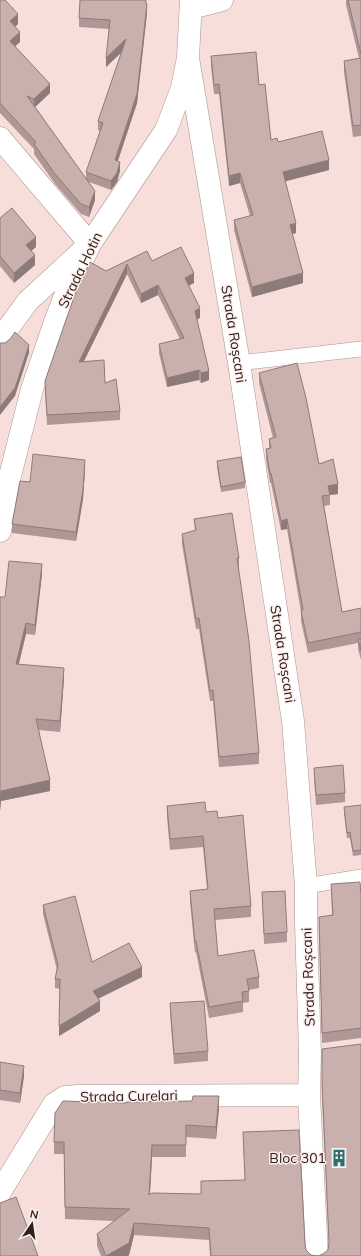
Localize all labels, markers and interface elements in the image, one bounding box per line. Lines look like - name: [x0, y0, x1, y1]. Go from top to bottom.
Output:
- street label: Strada Hotin: [54, 229, 106, 311]
- street label: Strada Roșcani: [217, 284, 251, 384]
- street label: Strada Roșcani: [266, 604, 300, 704]
- street label: Strada Roșcani: [297, 927, 319, 1027]
- street label: Strada Curelari: [80, 1086, 178, 1106]
- building icon: Bloc 301: [329, 1148, 349, 1168]
- place label: Bloc 301: [269, 1149, 326, 1167]
- north arrow: [12, 1204, 52, 1244]
- text: N: [29, 1207, 40, 1222]

